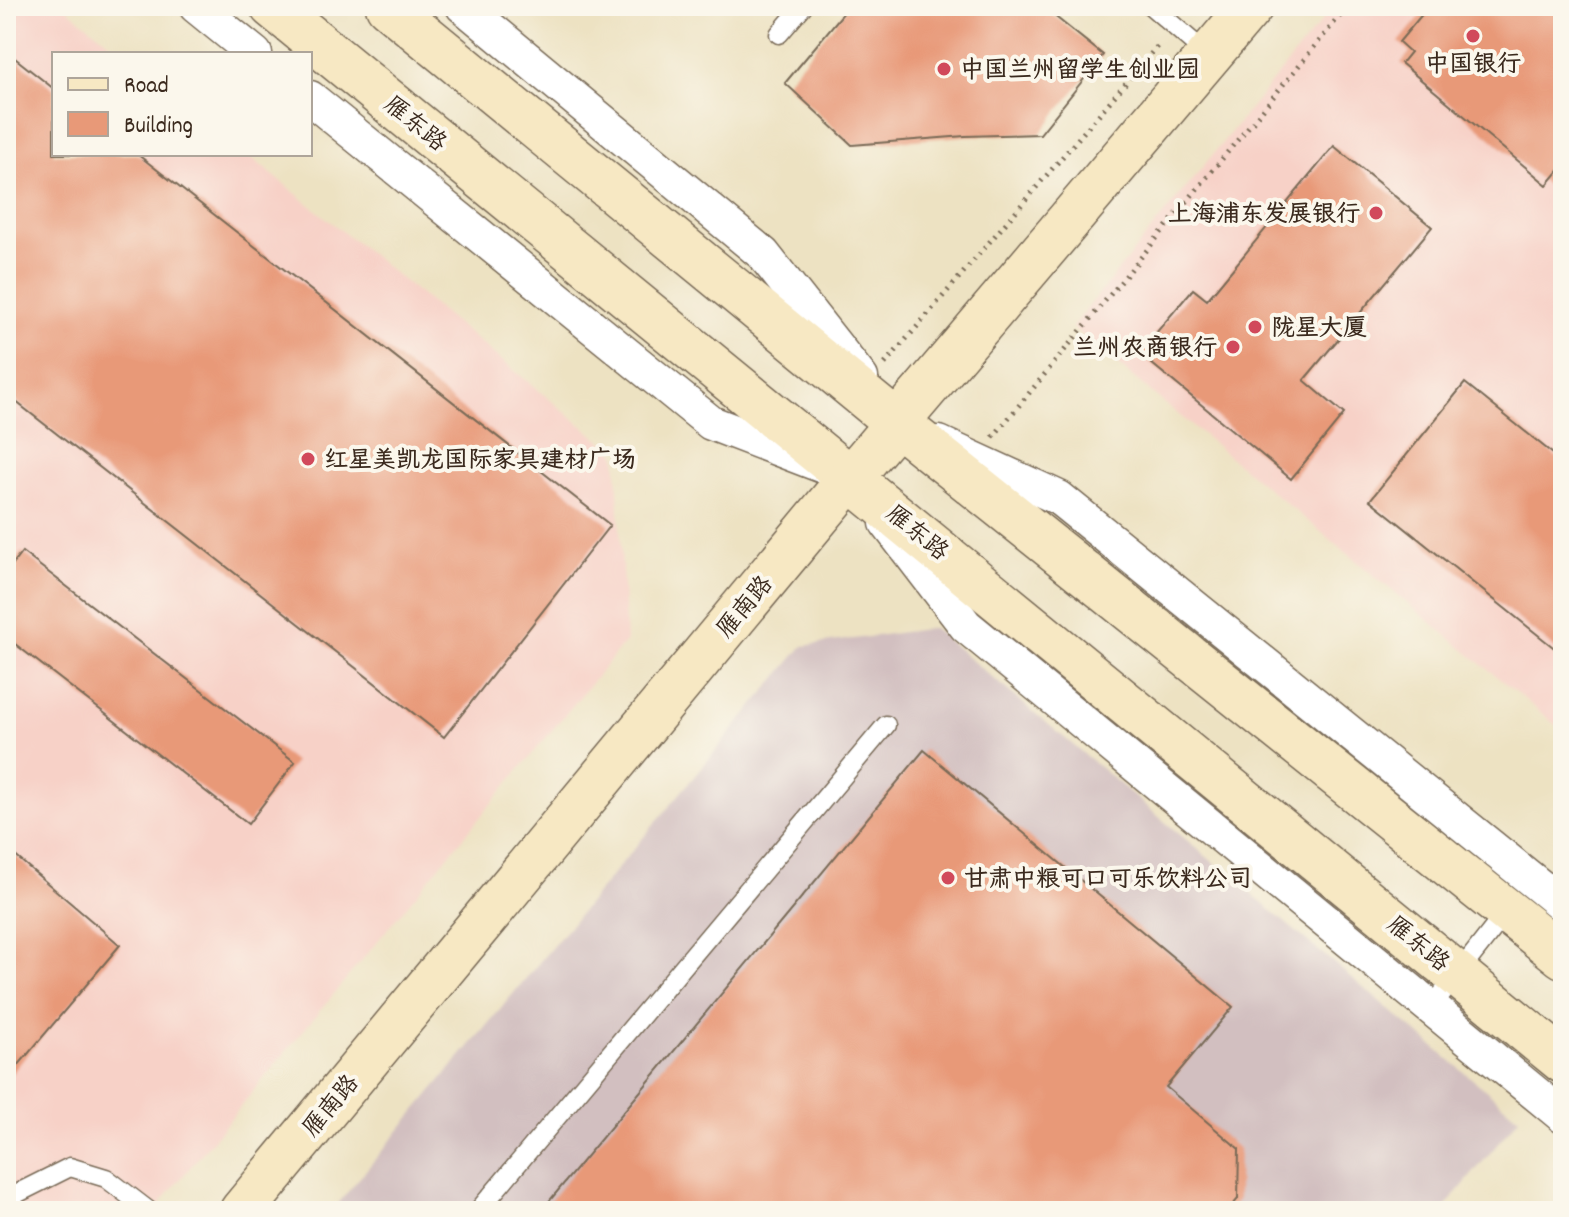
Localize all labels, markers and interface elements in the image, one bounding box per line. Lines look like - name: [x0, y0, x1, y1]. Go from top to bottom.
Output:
- marker: 中国银行: [1464, 27, 1482, 45]
- place label: 中国银行: [1425, 49, 1521, 83]
- legend: [52, 52, 312, 156]
- place label: 中国兰州留学生创业园: [960, 55, 1200, 89]
- marker: 中国兰州留学生创业园: [935, 60, 953, 78]
- text: Road: [124, 70, 169, 104]
- street label: 雁东路: [375, 89, 453, 161]
- text: Building: [124, 110, 193, 144]
- place label: 上海浦东发展银行: [1168, 199, 1360, 233]
- marker: 上海浦东发展银行: [1367, 204, 1385, 222]
- place label: 陇星大厦: [1271, 313, 1367, 347]
- marker: 陇星大厦: [1246, 318, 1264, 336]
- place label: 兰州农商银行: [1073, 333, 1217, 367]
- marker: 兰州农商银行: [1224, 338, 1242, 356]
- place label: 红星美凯龙国际家具建材广场: [324, 445, 636, 479]
- marker: 红星美凯龙国际家具建材广场: [299, 450, 317, 468]
- street label: 雁东路: [877, 498, 955, 570]
- street label: 雁南路: [710, 569, 782, 646]
- place label: 甘肃中粮可口可乐饮料公司: [964, 864, 1252, 898]
- marker: 甘肃中粮可口可乐饮料公司: [939, 869, 957, 887]
- street label: 雁东路: [1378, 909, 1456, 981]
- street label: 雁南路: [296, 1068, 368, 1145]

